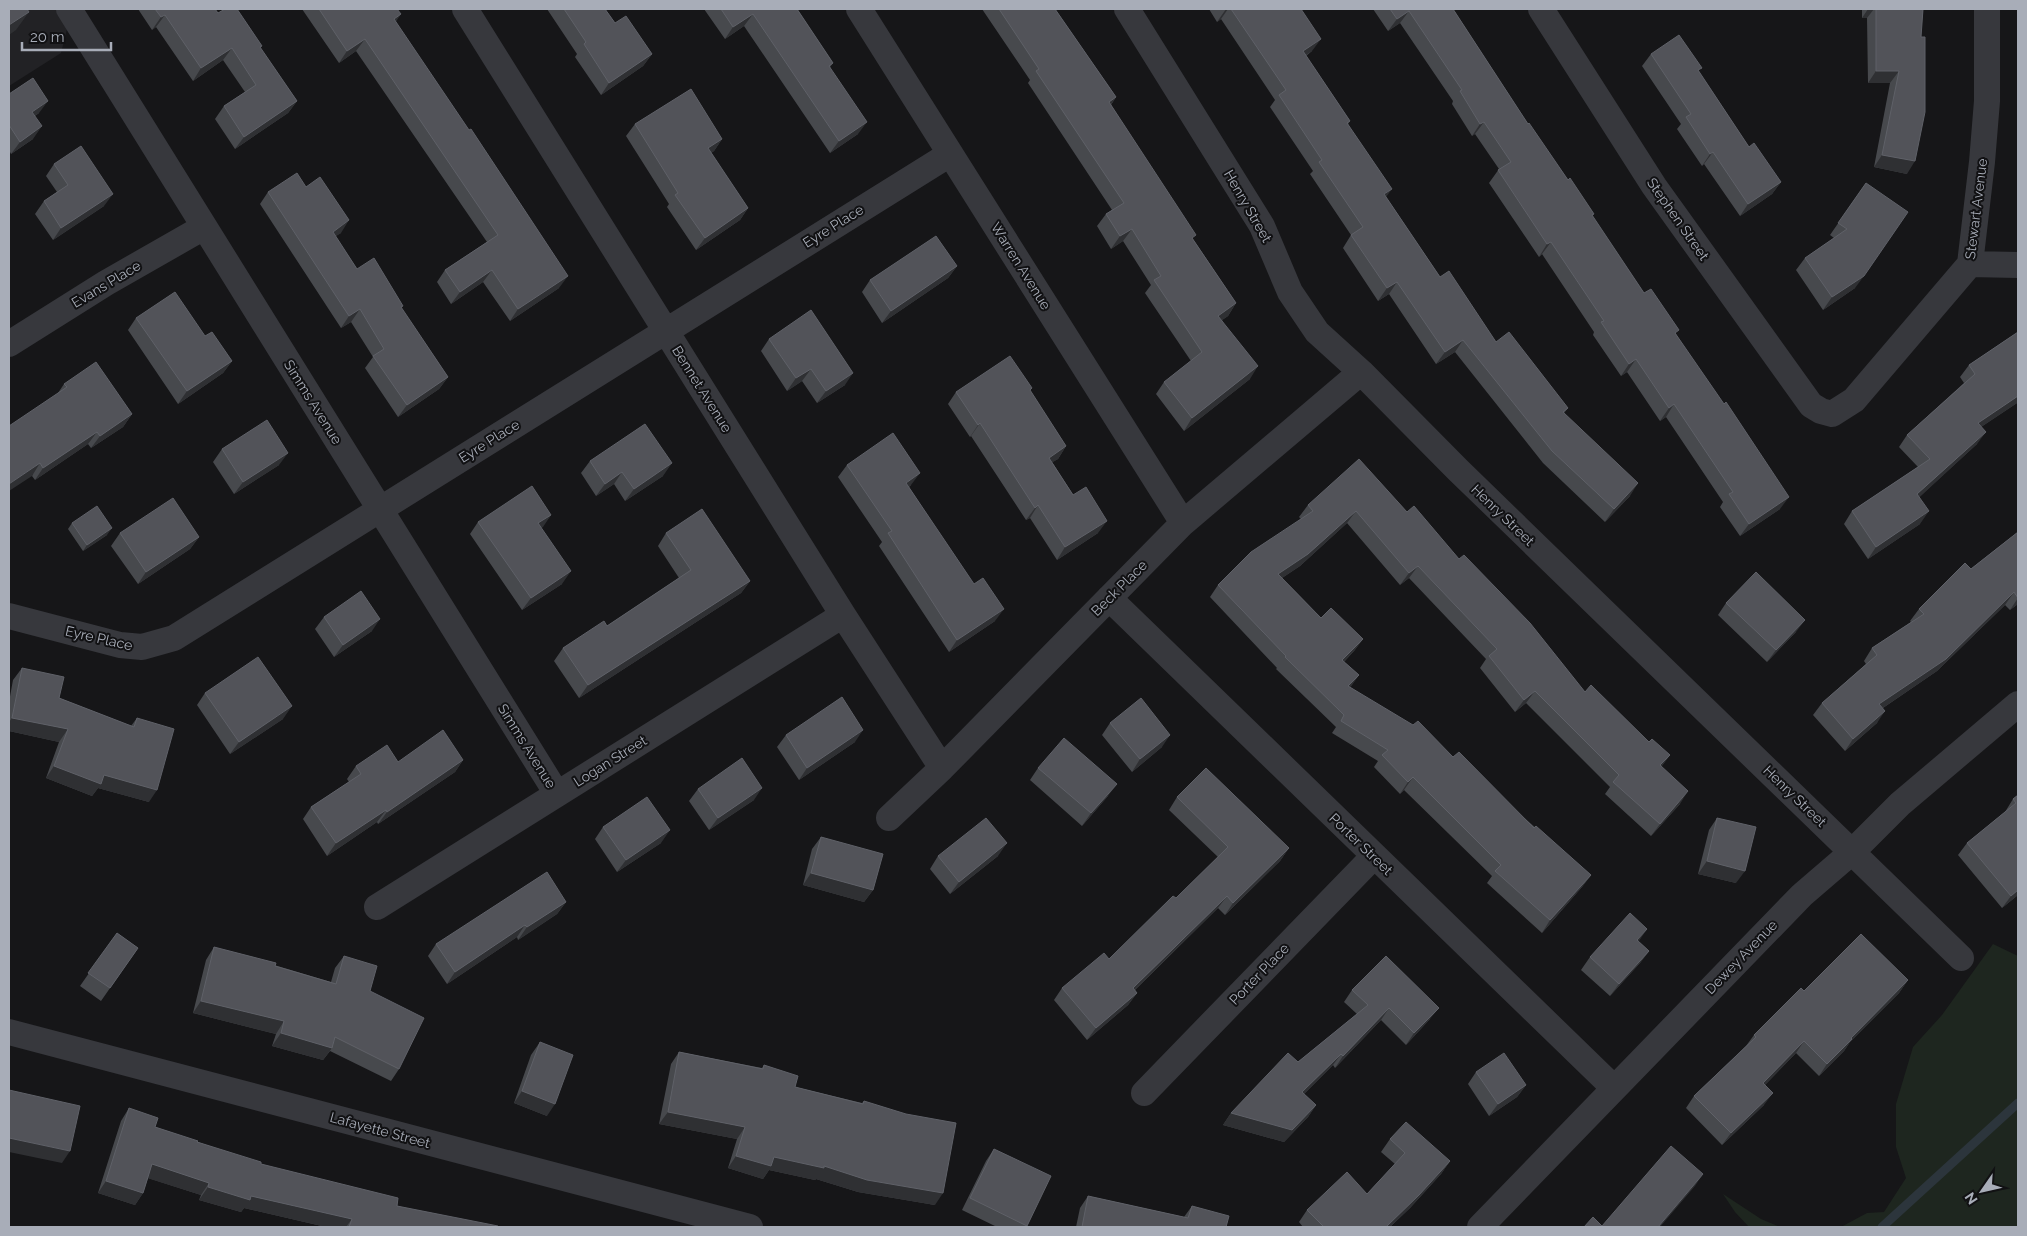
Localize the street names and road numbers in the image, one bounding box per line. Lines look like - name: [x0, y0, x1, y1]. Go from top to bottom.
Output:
- street label: Stewart Avenue: [1962, 158, 1990, 260]
- street label: Henry Street: [1221, 167, 1275, 245]
- street label: Stephen Street: [1644, 175, 1712, 263]
- street label: Eyre Place: [800, 201, 866, 251]
- street label: Warren Avenue: [988, 219, 1054, 313]
- street label: Evans Place: [69, 257, 143, 311]
- street label: Bennet Avenue: [669, 343, 735, 435]
- street label: Simms Avenue: [281, 357, 345, 447]
- street label: Eyre Place: [456, 416, 522, 466]
- street label: Henry Street: [1468, 481, 1538, 549]
- street label: Beck Place: [1088, 557, 1150, 619]
- street label: Eyre Place: [64, 623, 134, 653]
- street label: Simms Avenue: [495, 701, 559, 791]
- street label: Logan Street: [570, 732, 650, 790]
- street label: Henry Street: [1760, 762, 1830, 830]
- street label: Porter Street: [1326, 810, 1396, 878]
- street label: Dewey Avenue: [1702, 917, 1780, 997]
- street label: Porter Place: [1226, 940, 1292, 1008]
- street label: Lafayette Street: [328, 1109, 432, 1151]

